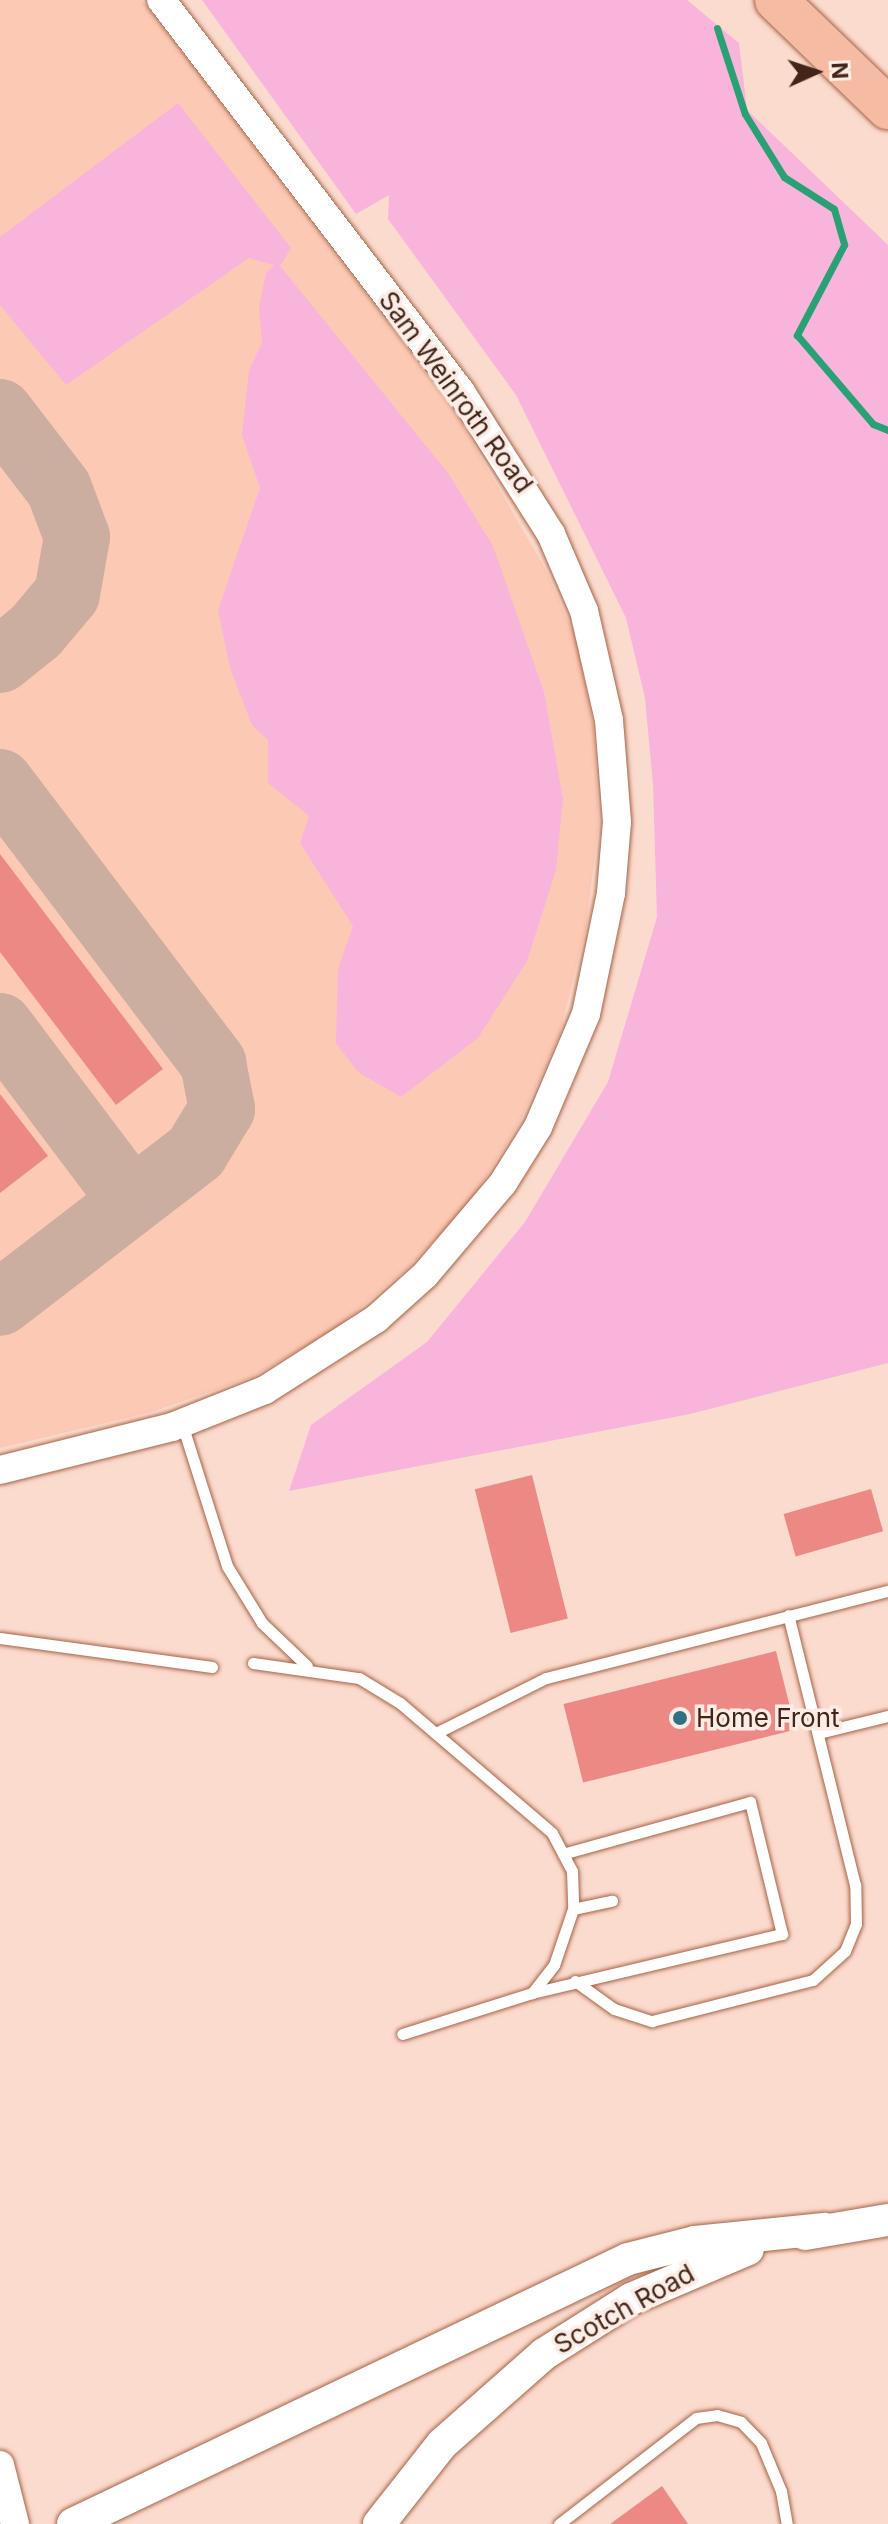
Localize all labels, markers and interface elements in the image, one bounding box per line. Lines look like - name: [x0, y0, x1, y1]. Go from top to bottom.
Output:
- north arrow: [776, 32, 856, 112]
- text: N: [827, 62, 853, 80]
- street label: Sam Weinroth Road: [372, 285, 540, 499]
- place label: Home Front: [696, 1702, 840, 1734]
- marker: Home Front: [671, 1709, 689, 1727]
- street label: Scotch Road: [548, 2258, 700, 2360]

